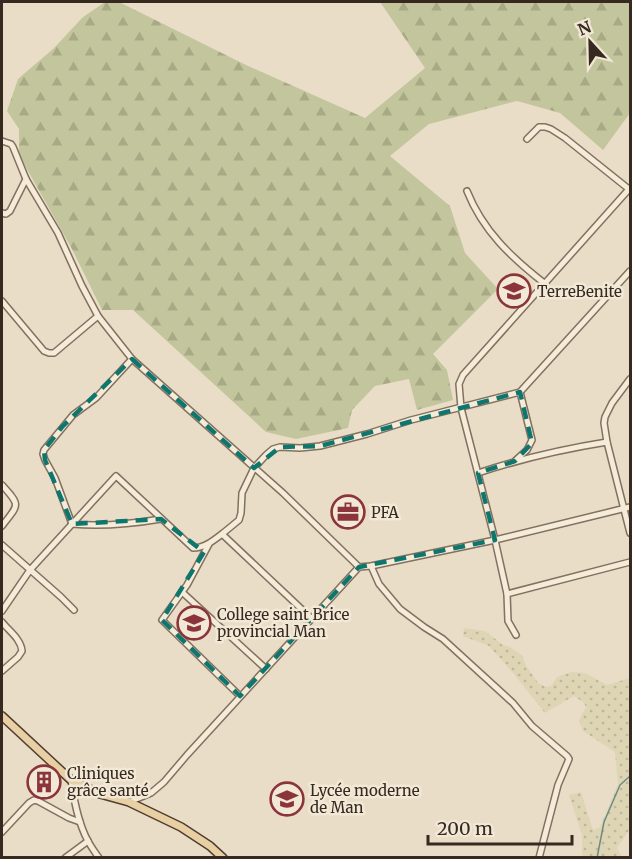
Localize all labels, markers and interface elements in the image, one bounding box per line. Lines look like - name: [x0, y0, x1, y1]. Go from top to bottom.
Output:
- north arrow: [560, 12, 620, 72]
- text: N: [575, 16, 594, 40]
- school or university icon: TerreBenite: [496, 273, 532, 309]
- place label: TerreBenite: [537, 282, 622, 301]
- office icon: PFA: [330, 494, 366, 530]
- place label: PFA: [371, 503, 399, 522]
- school or university icon: College saint Brice provincial Man: [176, 605, 212, 641]
- place label: College saint Brice provincial Man: [217, 605, 349, 641]
- building icon: Cliniques grâce santé: [26, 764, 62, 800]
- place label: Cliniques grâce santé: [67, 764, 149, 800]
- school or university icon: Lycée moderne de Man: [269, 781, 305, 817]
- place label: Lycée moderne de Man: [310, 781, 420, 817]
- scale bar: [428, 808, 572, 846]
- text: 200 m: [437, 817, 493, 840]

